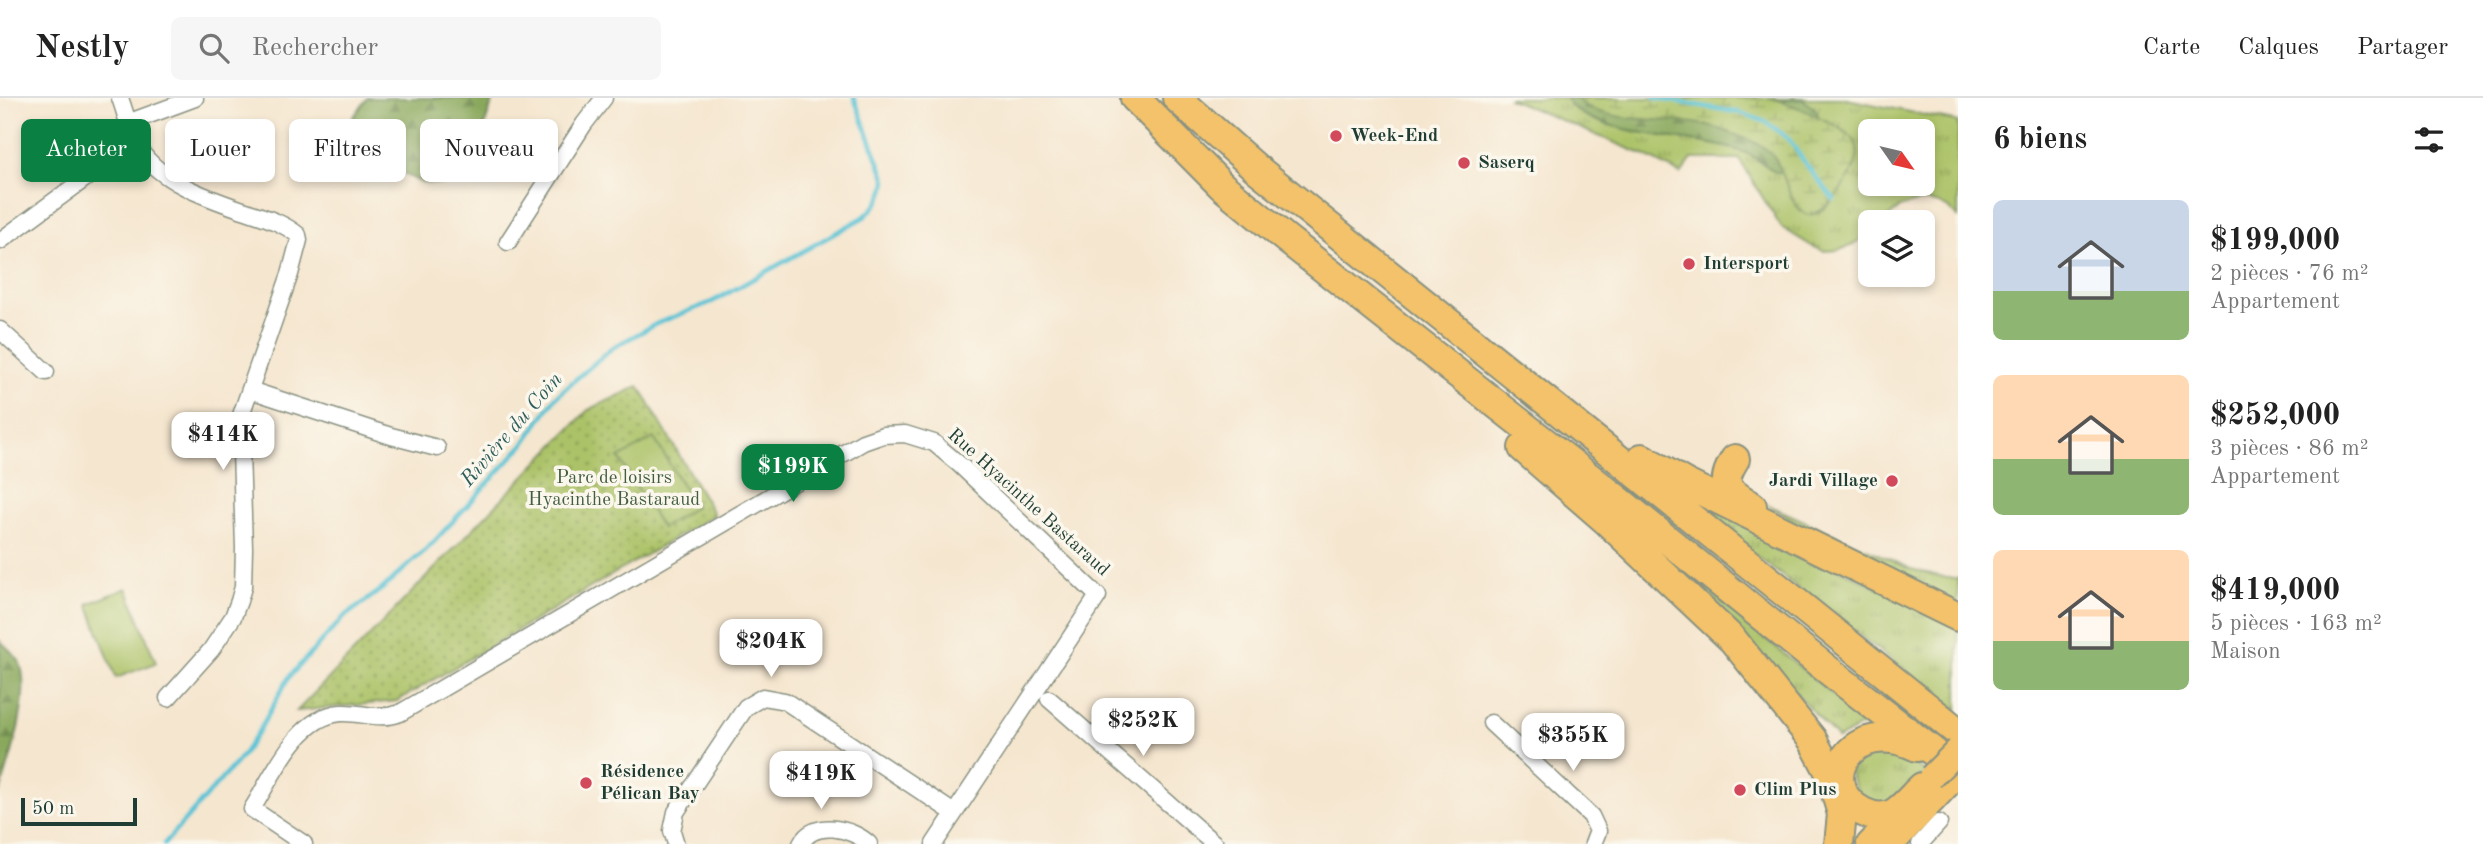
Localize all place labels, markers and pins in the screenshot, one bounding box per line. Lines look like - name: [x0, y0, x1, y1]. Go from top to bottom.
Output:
- place label: Week-End: [1350, 127, 1438, 146]
- marker: Week-End: [1328, 128, 1344, 144]
- place label: Saserq: [1478, 154, 1535, 173]
- marker: Saserq: [1456, 155, 1472, 171]
- place label: Intersport: [1703, 255, 1789, 274]
- marker: Intersport: [1681, 256, 1697, 272]
- pin: $414K: [174, 412, 272, 472]
- pin: $199K: [744, 444, 842, 504]
- place label: Jardi Village: [1769, 472, 1878, 491]
- marker: Jardi Village: [1884, 473, 1900, 489]
- pin: $204K: [722, 620, 820, 679]
- pin: $252K: [1094, 698, 1192, 758]
- pin: $355K: [1524, 714, 1622, 773]
- pin: $419K: [772, 752, 870, 811]
- place label: Résidence Pélican Bay: [600, 763, 700, 804]
- marker: Résidence Pélican Bay: [578, 775, 594, 791]
- place label: Clim Plus: [1754, 781, 1836, 800]
- marker: Clim Plus: [1732, 782, 1748, 798]

